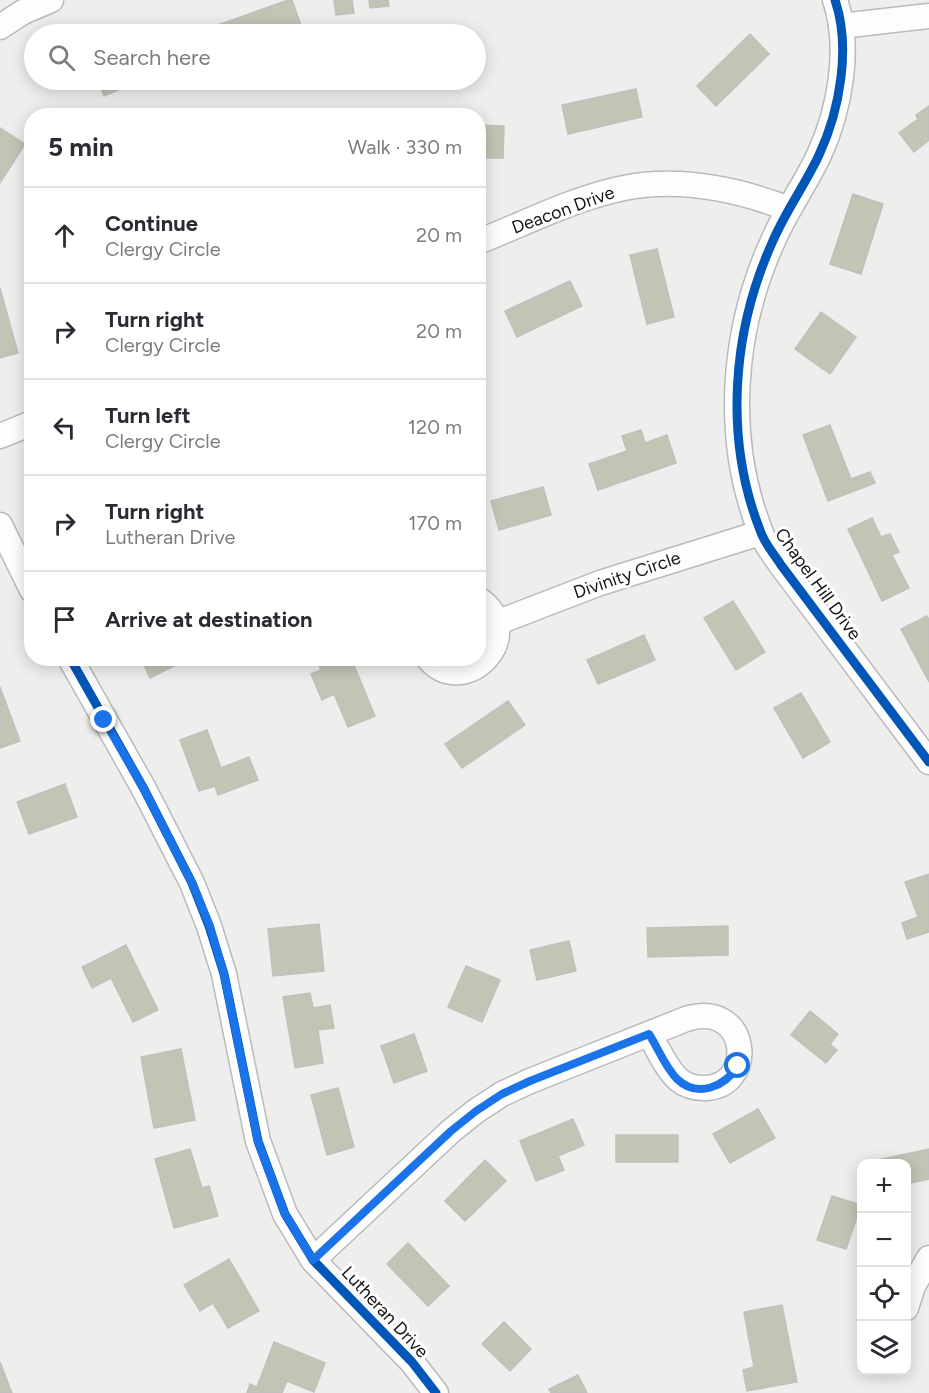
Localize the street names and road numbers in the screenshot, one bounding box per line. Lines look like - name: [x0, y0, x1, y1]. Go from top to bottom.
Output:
- street label: Deacon Drive: [509, 181, 618, 239]
- street label: Chapel Hill Drive: [770, 524, 866, 644]
- street label: Divinity Circle: [571, 546, 684, 604]
- street label: Lutheran Drive: [337, 1262, 433, 1363]

